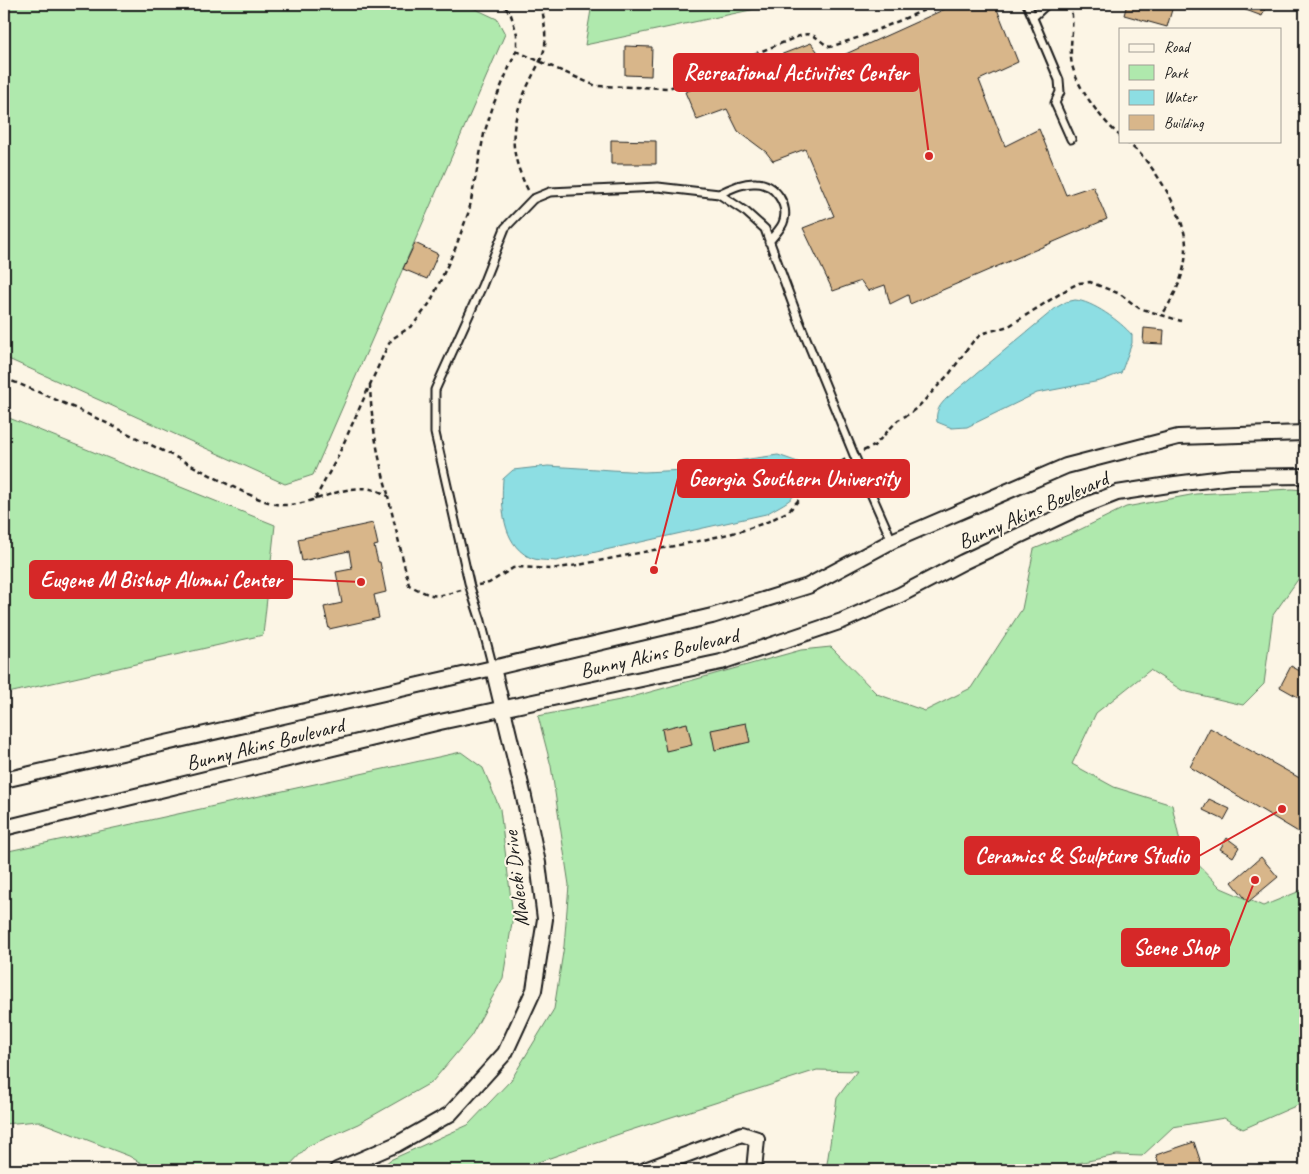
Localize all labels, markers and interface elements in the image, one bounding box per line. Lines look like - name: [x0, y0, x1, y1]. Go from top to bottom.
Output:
- legend: [1119, 28, 1282, 142]
- text: Road: [1164, 38, 1191, 57]
- callout: Recreational Activities Center: [674, 54, 918, 91]
- text: Recreational Activities Center: [683, 59, 912, 87]
- text: Park: [1164, 64, 1189, 83]
- text: Water: [1164, 88, 1198, 107]
- text: Building: [1164, 114, 1204, 133]
- callout: Georgia Southern University: [678, 460, 909, 497]
- street label: Bunny Akins Boulevard: [954, 464, 1115, 555]
- text: Georgia Southern University: [688, 465, 902, 493]
- callout: Eugene M Bishop Alumni Center: [30, 561, 292, 598]
- text: Eugene M Bishop Alumni Center: [40, 566, 284, 594]
- street label: Bunny Akins Boulevard: [577, 621, 744, 684]
- street label: Bunny Akins Boulevard: [183, 711, 350, 776]
- street label: Malecki Drive: [497, 828, 535, 928]
- callout: Ceramics & Sculpture Studio: [965, 837, 1199, 874]
- text: Ceramics & Sculpture Studio: [975, 842, 1191, 870]
- callout: Scene Shop: [1122, 929, 1229, 966]
- text: Scene Shop: [1133, 934, 1221, 962]

